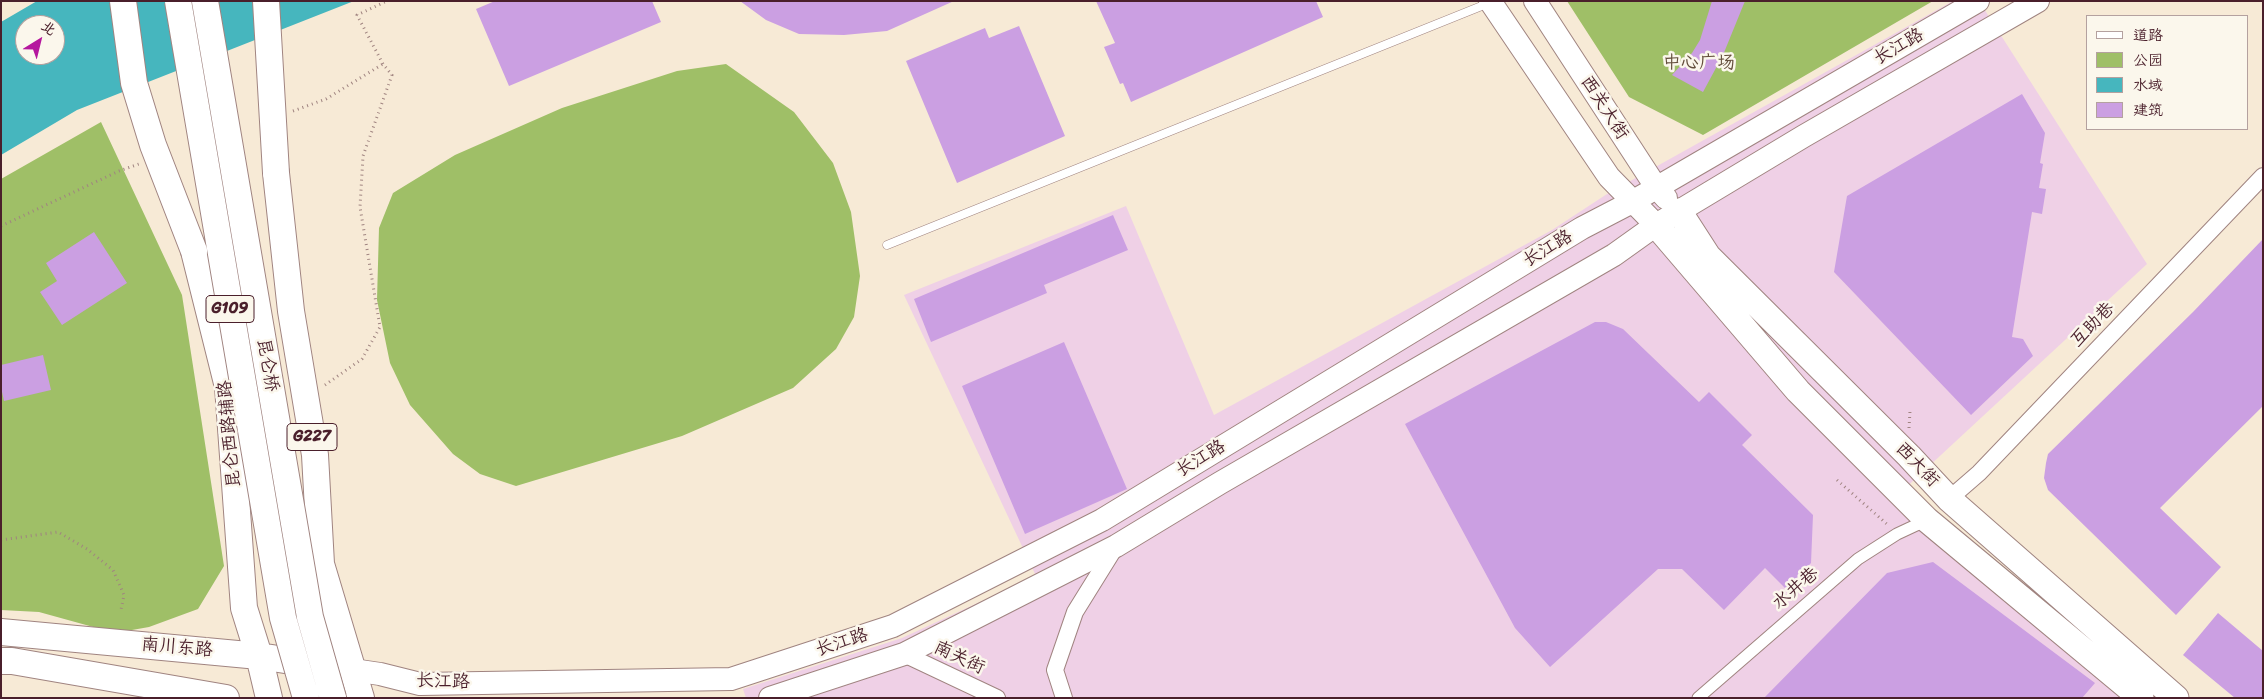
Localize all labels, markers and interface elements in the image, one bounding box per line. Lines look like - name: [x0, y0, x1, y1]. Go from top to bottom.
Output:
- text: 北: [36, 14, 62, 42]
- north arrow: [15, 15, 65, 65]
- legend: [2086, 15, 2249, 130]
- text: 道路: [2133, 22, 2163, 48]
- street label: 长江路: [1870, 24, 1928, 70]
- text: 公园: [2133, 47, 2163, 73]
- park label: 中心广场: [1663, 52, 1735, 74]
- street label: 西关大街: [1575, 72, 1633, 144]
- text: 水域: [2133, 72, 2163, 98]
- text: 建筑: [2133, 97, 2163, 123]
- street label: 长江路: [1519, 226, 1577, 272]
- road number: G109: [206, 296, 254, 322]
- street label: 互助巷: [2066, 298, 2120, 352]
- street label: 昆仑桥: [252, 337, 282, 393]
- street label: 昆仑西路辅路: [215, 379, 245, 489]
- road number: G227: [287, 424, 337, 451]
- street label: 长江路: [1172, 436, 1230, 482]
- street label: 西大街: [1890, 438, 1944, 492]
- street label: 水井巷: [1769, 563, 1823, 615]
- street label: 长江路: [813, 624, 871, 662]
- street label: 南川东路: [140, 634, 214, 662]
- street label: 南关街: [930, 637, 988, 679]
- street label: 长江路: [416, 670, 470, 694]

